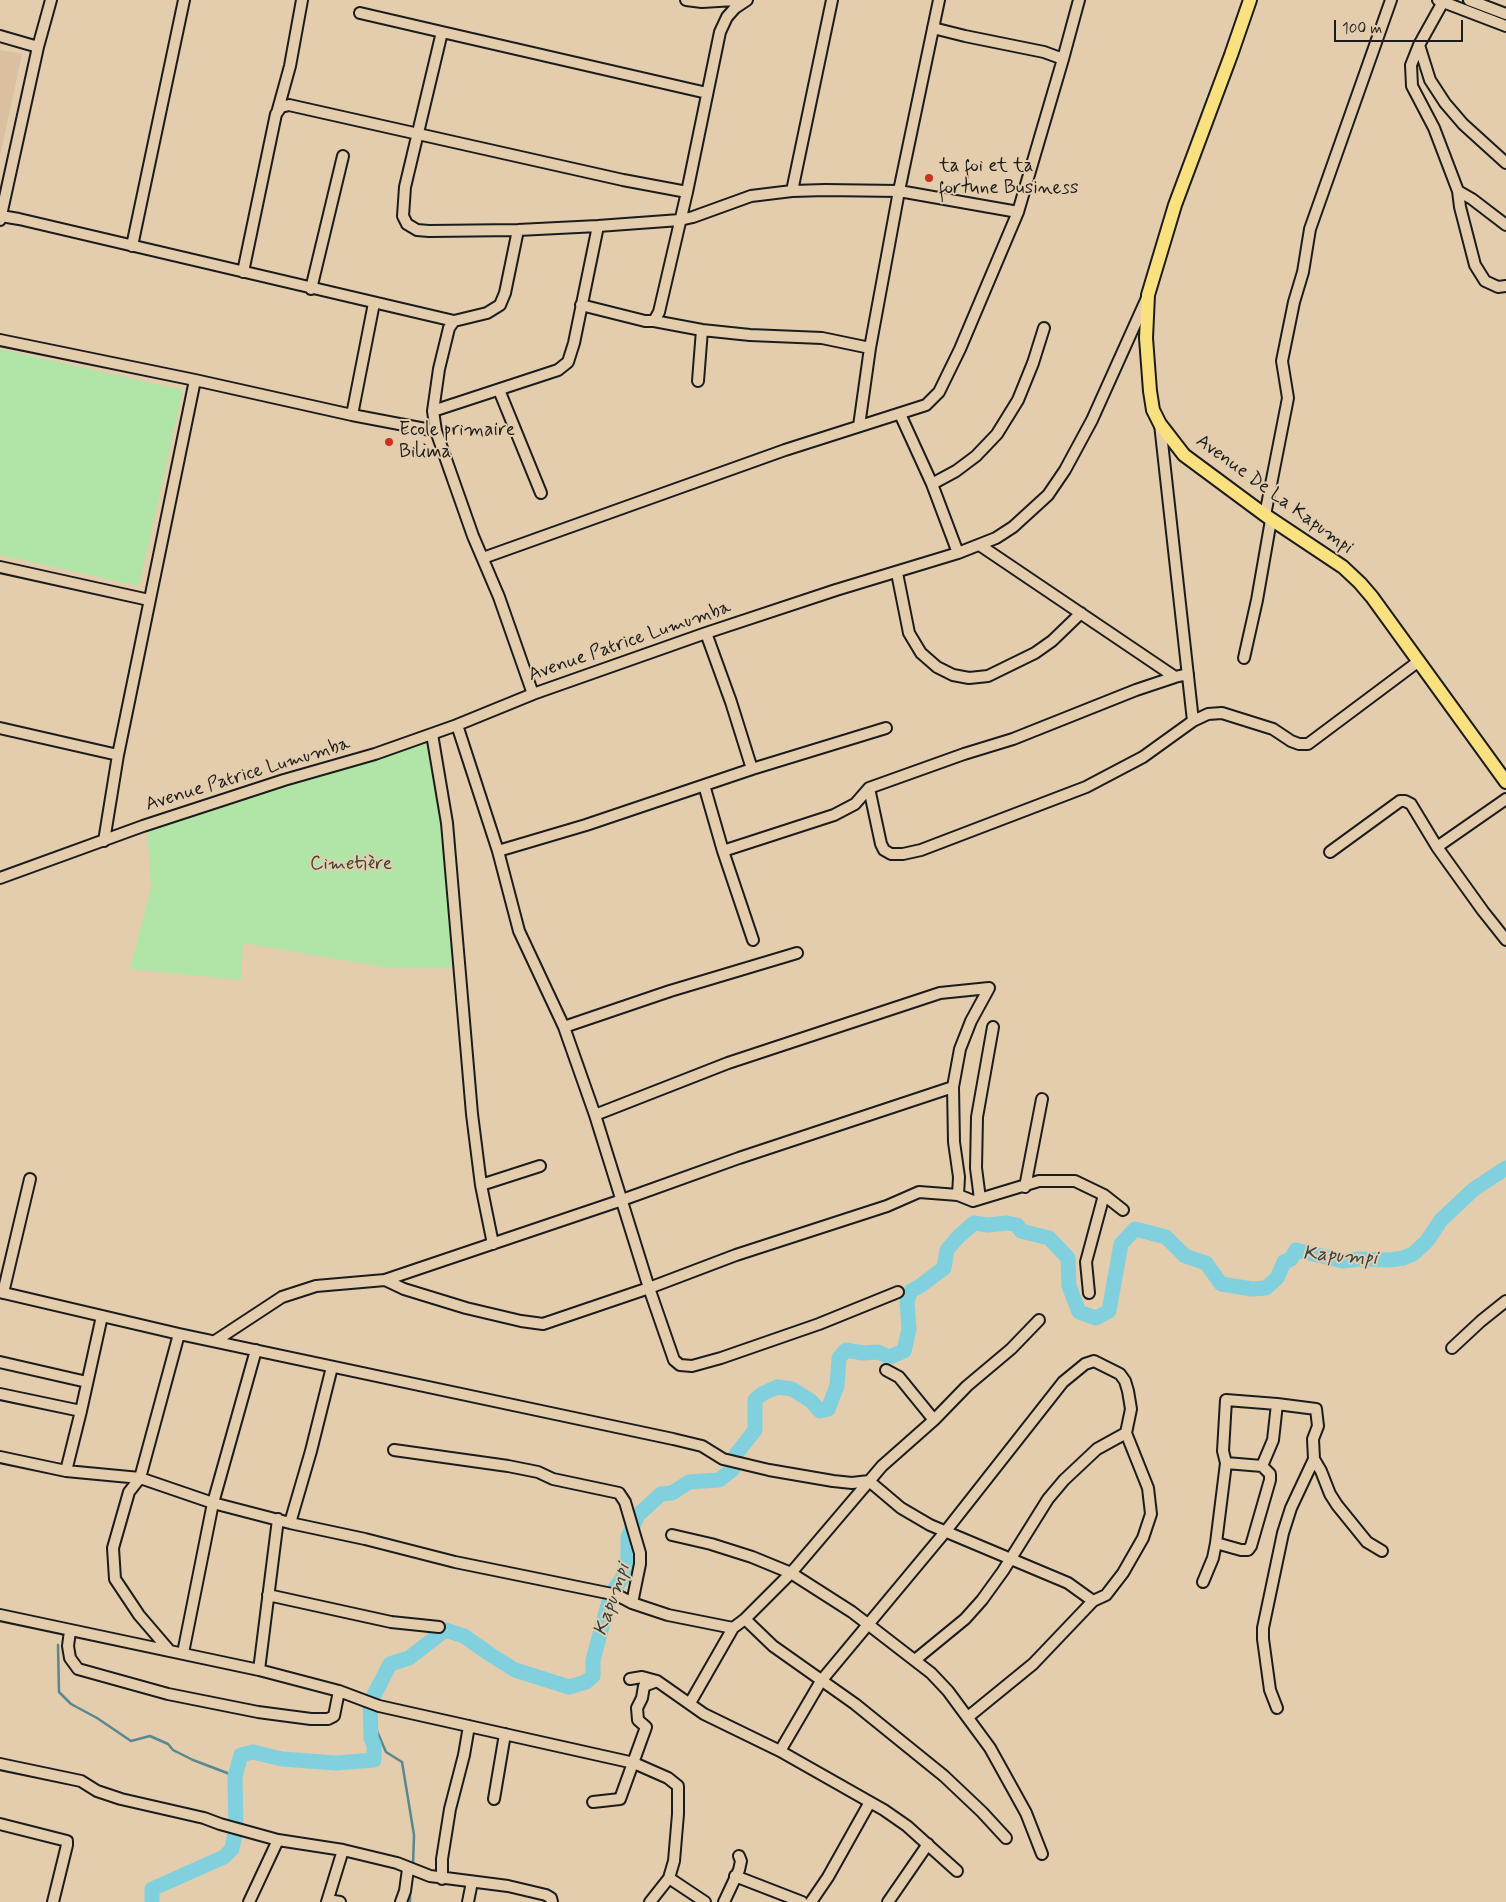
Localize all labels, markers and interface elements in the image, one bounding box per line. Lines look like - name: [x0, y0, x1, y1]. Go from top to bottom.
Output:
- scale bar: [1336, 10, 1465, 42]
- text: 100 m: [1342, 19, 1382, 39]
- place label: ta foi et ta fortune Business: [939, 156, 1078, 200]
- marker: ta foi et ta fortune Business: [923, 172, 935, 184]
- place label: Ecole primaire Bilima: [399, 420, 515, 464]
- street label: Avenue De La Kapumpi: [1191, 430, 1357, 560]
- marker: Ecole primaire Bilima: [383, 436, 395, 448]
- street label: Avenue Patrice Lumumba: [526, 597, 734, 687]
- street label: Avenue Patrice Lumumba: [143, 733, 353, 817]
- park label: Cimetière: [310, 854, 392, 876]
- water label: Kapumpi: [1302, 1242, 1378, 1272]
- water label: Kapumpi: [590, 1561, 636, 1639]

